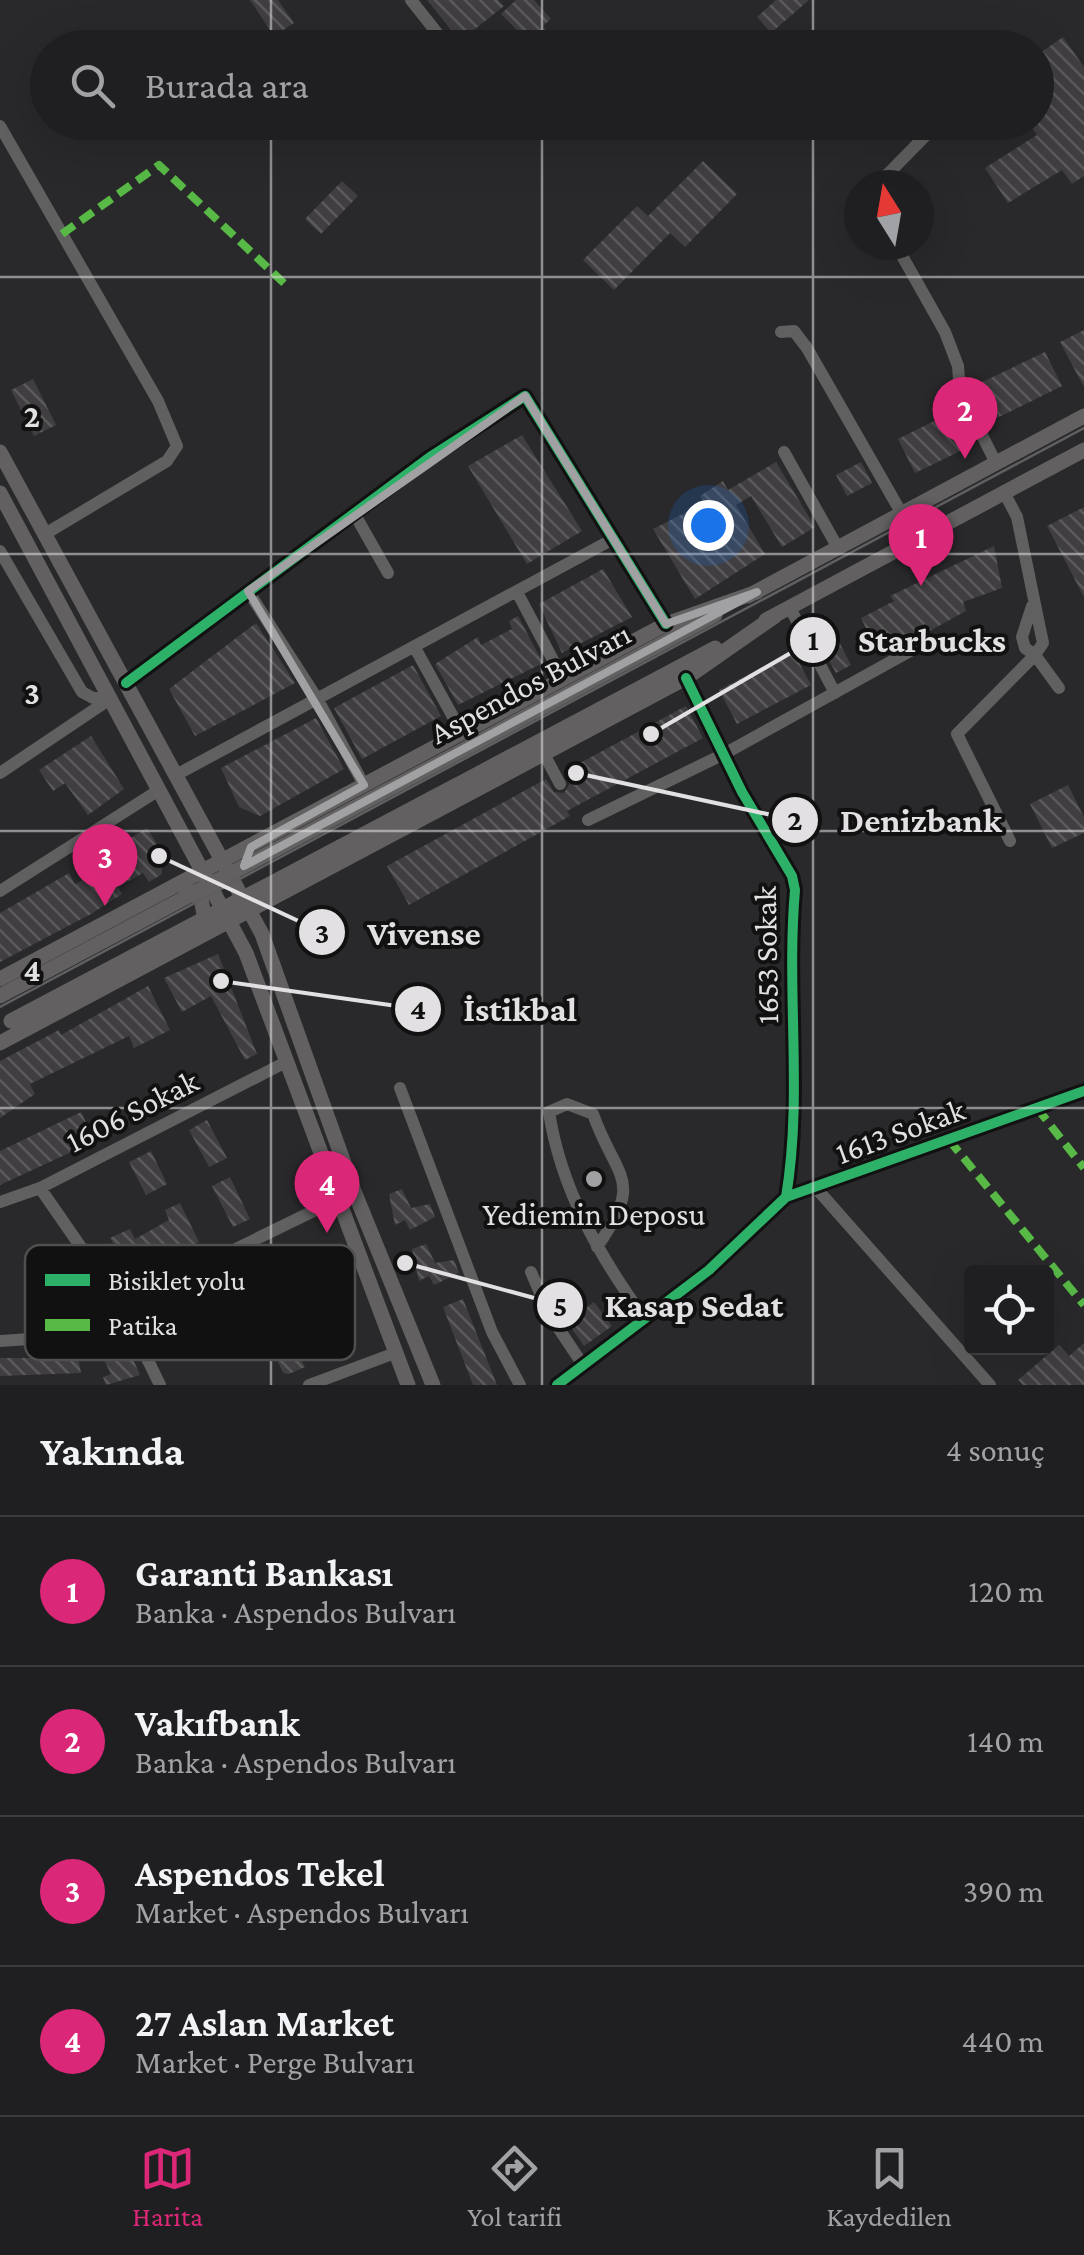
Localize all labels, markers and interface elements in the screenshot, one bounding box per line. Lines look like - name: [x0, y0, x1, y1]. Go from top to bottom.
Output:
- search box: [30, 30, 1054, 140]
- icon: search: [65, 58, 120, 113]
- text: Burada ara: [145, 64, 309, 106]
- north arrow: [844, 170, 934, 260]
- pin: 2: [932, 376, 998, 459]
- text: 2: [24, 398, 40, 434]
- your location: [683, 500, 734, 551]
- pin: 1: [888, 504, 954, 586]
- callout: Starbucks: [788, 607, 1026, 672]
- street label: Aspendos Bulvarı: [424, 615, 636, 751]
- text: Starbucks: [858, 621, 1006, 660]
- text: 1: [807, 623, 819, 656]
- text: 3: [24, 675, 40, 711]
- callout: Denizbank: [770, 787, 1022, 852]
- text: Denizbank: [840, 801, 1003, 840]
- text: 2: [787, 803, 803, 836]
- pin: 3: [72, 824, 138, 906]
- street label: 1653 Sokak: [747, 885, 785, 1024]
- callout: Vivense: [297, 900, 501, 965]
- text: Vivense: [366, 914, 481, 953]
- text: 3: [315, 916, 329, 949]
- text: 4: [23, 952, 41, 988]
- callout: İstikbal: [393, 976, 597, 1041]
- text: İstikbal: [463, 990, 577, 1029]
- text: 4: [410, 992, 426, 1025]
- street label: 1606 Sokak: [60, 1062, 205, 1160]
- street label: 1613 Sokak: [831, 1091, 970, 1171]
- pin: 4: [294, 1150, 360, 1233]
- marker: Yediemin Deposu: [583, 1168, 605, 1190]
- place label: Yediemin Deposu: [483, 1196, 706, 1232]
- legend: [25, 1245, 355, 1360]
- text: Bisiklet yolu: [108, 1265, 245, 1296]
- map controls: [964, 1265, 1054, 1355]
- button: locate: [964, 1265, 1054, 1355]
- callout: Kasap Sedat: [535, 1273, 804, 1338]
- text: Kasap Sedat: [605, 1286, 784, 1325]
- text: 5: [553, 1289, 567, 1322]
- text: Patika: [108, 1310, 177, 1341]
- text: Yakında: [40, 1427, 184, 1474]
- text: 4 sonuç: [946, 1432, 1044, 1468]
- text: Garanti Bankası: [135, 1552, 393, 1594]
- text: 1: [67, 1573, 78, 1609]
- text: 120 m: [968, 1573, 1044, 1609]
- text: Banka · Aspendos Bulvarı: [135, 1594, 456, 1630]
- text: Vakıfbank: [135, 1702, 300, 1744]
- text: 2: [64, 1723, 81, 1759]
- text: 140 m: [967, 1723, 1044, 1759]
- text: Banka · Aspendos Bulvarı: [135, 1744, 456, 1780]
- text: Aspendos Tekel: [135, 1852, 385, 1894]
- text: 3: [65, 1873, 80, 1909]
- text: 390 m: [963, 1873, 1044, 1909]
- text: Market · Aspendos Bulvarı: [135, 1894, 469, 1930]
- text: 27 Aslan Market: [135, 2002, 394, 2044]
- text: 4: [64, 2023, 81, 2059]
- text: 440 m: [962, 2023, 1044, 2059]
- text: Market · Perge Bulvarı: [135, 2044, 415, 2080]
- tab: Harita: [132, 2141, 203, 2232]
- tab: Yol tarifi: [468, 2141, 562, 2232]
- tab: Kaydedilen: [827, 2141, 952, 2232]

